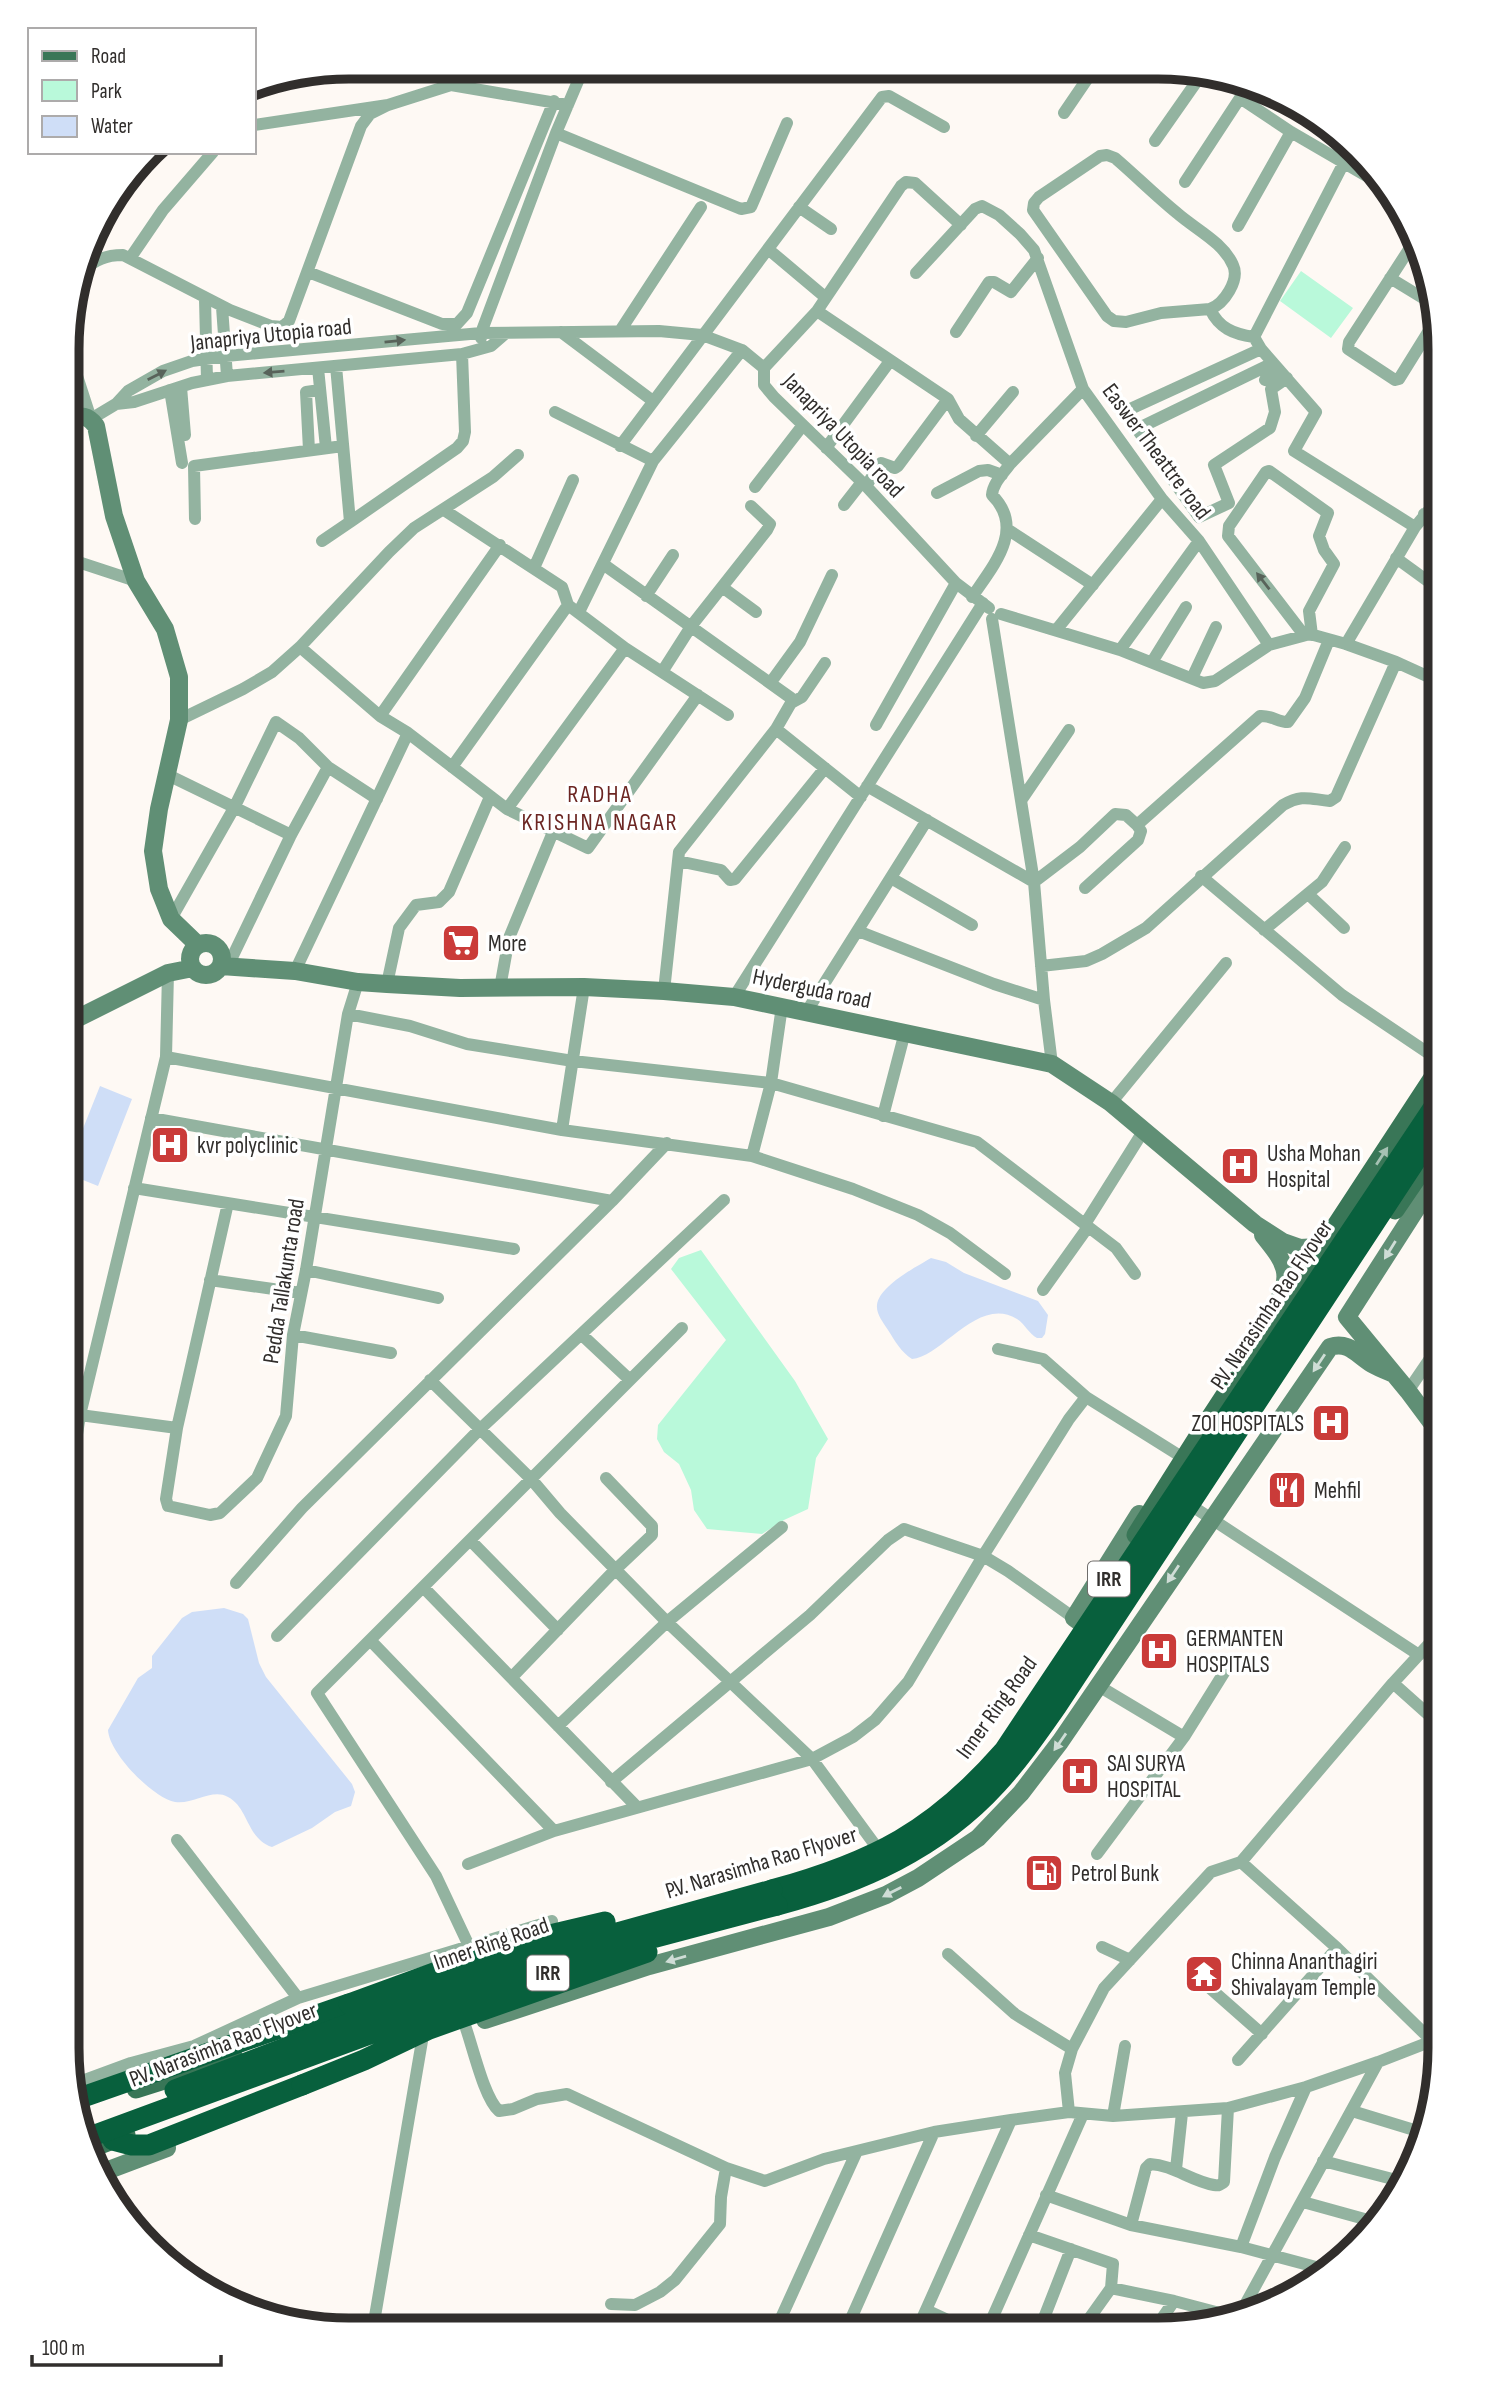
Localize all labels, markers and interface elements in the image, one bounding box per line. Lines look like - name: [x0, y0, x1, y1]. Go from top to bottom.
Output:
- legend: [28, 28, 256, 154]
- text: Road: [91, 44, 126, 69]
- text: Park: [91, 79, 122, 104]
- text: Water: [91, 114, 133, 139]
- street label: Janapriya Utopia road: [188, 313, 353, 357]
- one-way arrow: [384, 336, 406, 347]
- one-way arrow: [262, 367, 284, 378]
- street label: Janapriya Utopia road: [776, 367, 910, 504]
- one-way arrow: [147, 369, 167, 380]
- street label: Easwer Theattre road: [1096, 378, 1216, 525]
- one-way arrow: [1255, 572, 1270, 590]
- district label: RADHA KRISHNA NAGAR: [521, 780, 679, 837]
- supermarket icon: More: [440, 922, 482, 964]
- place label: More: [488, 930, 527, 958]
- street label: Hyderguda road: [750, 963, 874, 1015]
- hospital icon: kvr polyclinic: [149, 1124, 191, 1166]
- place label: kvr polyclinic: [197, 1132, 299, 1160]
- place label: Usha Mohan Hospital: [1267, 1140, 1361, 1194]
- hospital icon: Usha Mohan Hospital: [1219, 1145, 1261, 1187]
- one-way arrow: [1376, 1146, 1389, 1166]
- street label: Pedda Tallakunta road: [257, 1197, 311, 1366]
- street label: P.V. Narasimha Rao Flyover: [1205, 1214, 1339, 1395]
- one-way arrow: [1384, 1240, 1397, 1259]
- one-way arrow: [1312, 1354, 1326, 1372]
- hospital icon: ZOI HOSPITALS: [1310, 1402, 1352, 1444]
- place label: ZOI HOSPITALS: [1192, 1410, 1304, 1438]
- restaurant icon: Mehfil: [1266, 1469, 1308, 1511]
- place label: Mehfil: [1314, 1477, 1361, 1505]
- road number: IRR: [1088, 1562, 1130, 1596]
- one-way arrow: [1167, 1565, 1180, 1584]
- place label: GERMANTEN HOSPITALS: [1186, 1625, 1283, 1679]
- hospital icon: GERMANTEN HOSPITALS: [1138, 1630, 1180, 1672]
- street label: Inner Ring Road: [950, 1651, 1043, 1764]
- one-way arrow: [1053, 1733, 1067, 1751]
- place label: SAI SURYA HOSPITAL: [1107, 1750, 1185, 1804]
- hospital icon: SAI SURYA HOSPITAL: [1059, 1755, 1101, 1797]
- street label: P.V. Narasimha Rao Flyover: [662, 1820, 861, 1905]
- fuel station icon: Petrol Bunk: [1023, 1852, 1065, 1894]
- place label: Petrol Bunk: [1071, 1860, 1159, 1888]
- one-way arrow: [882, 1885, 902, 1897]
- street label: Inner Ring Road: [430, 1911, 552, 1977]
- place label: Chinna Ananthagiri Shivalayam Temple: [1231, 1948, 1378, 2002]
- temple icon: Chinna Ananthagiri Shivalayam Temple: [1183, 1953, 1225, 1995]
- one-way arrow: [664, 1954, 686, 1965]
- road number: IRR: [527, 1955, 569, 1990]
- street label: P.V. Narasimha Rao Flyover: [125, 1996, 322, 2094]
- scale bar: [32, 2324, 220, 2368]
- text: 100 m: [42, 2336, 85, 2361]

